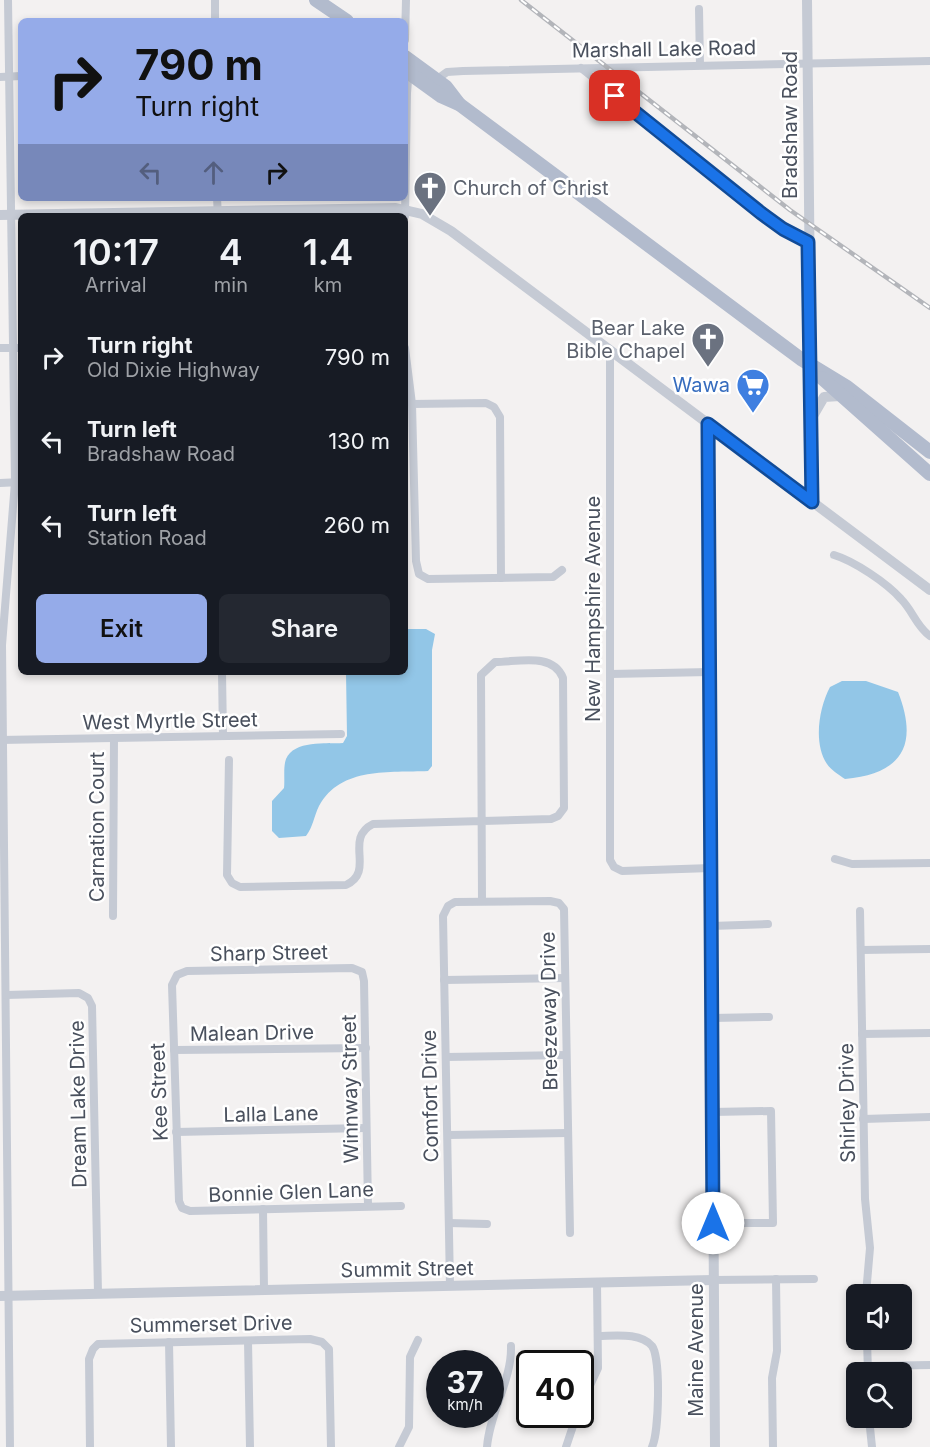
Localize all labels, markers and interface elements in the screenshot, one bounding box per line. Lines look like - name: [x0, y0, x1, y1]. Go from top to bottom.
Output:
- street label: Marshall Lake Road: [572, 35, 756, 63]
- text: 790 m: [135, 39, 263, 90]
- icon: right: [36, 42, 114, 120]
- street label: Bradshaw Road: [778, 51, 802, 199]
- pin: [589, 70, 640, 121]
- icon: arrive: [598, 79, 631, 112]
- text: Turn right: [135, 90, 259, 123]
- icon: left: [134, 156, 167, 189]
- icon: ahead: [197, 156, 230, 189]
- icon: right: [260, 156, 293, 189]
- church icon: Church of Christ: [412, 170, 448, 217]
- place label: Church of Christ: [453, 176, 609, 200]
- text: 10:17: [73, 230, 159, 274]
- text: 4: [219, 230, 243, 274]
- text: 1.4: [303, 230, 353, 274]
- text: Arrival: [85, 273, 147, 297]
- text: min: [214, 273, 248, 297]
- text: km: [314, 273, 342, 297]
- place label: Bear Lake Bible Chapel: [566, 316, 685, 363]
- church icon: Bear Lake Bible Chapel: [690, 321, 726, 368]
- text: Turn right: [87, 332, 193, 358]
- icon: right: [36, 341, 69, 374]
- text: 790 m: [325, 344, 390, 370]
- text: Old Dixie Highway: [87, 358, 260, 382]
- supermarket icon: Wawa: [735, 367, 771, 414]
- place label: Wawa: [672, 373, 730, 397]
- text: Turn left: [87, 416, 177, 442]
- icon: left: [36, 425, 69, 458]
- text: 130 m: [328, 428, 390, 454]
- text: Bradshaw Road: [87, 442, 235, 466]
- street label: New Hampshire Avenue: [581, 496, 605, 722]
- text: Turn left: [87, 500, 177, 526]
- icon: left: [36, 509, 69, 542]
- text: 260 m: [324, 512, 390, 538]
- text: Station Road: [87, 526, 207, 550]
- button: Exit: [36, 594, 207, 663]
- button: Share: [219, 594, 390, 663]
- street label: West Myrtle Street: [82, 707, 258, 735]
- street label: Carnation Court: [85, 751, 109, 902]
- street label: Breezeway Drive: [536, 931, 562, 1091]
- street label: Sharp Street: [210, 940, 329, 966]
- street label: Winnway Street: [337, 1014, 363, 1164]
- street label: Dream Lake Drive: [65, 1020, 91, 1188]
- street label: Malean Drive: [190, 1020, 314, 1046]
- street label: Comfort Drive: [417, 1030, 443, 1162]
- street label: Kee Street: [145, 1042, 173, 1141]
- street label: Shirley Drive: [834, 1043, 860, 1163]
- street label: Lalla Lane: [223, 1101, 319, 1127]
- street label: Bonnie Glen Lane: [208, 1177, 374, 1207]
- position arrow: [681, 1191, 745, 1255]
- street label: Summit Street: [340, 1256, 474, 1282]
- street label: Maine Avenue: [684, 1283, 708, 1417]
- map controls: [846, 1284, 912, 1428]
- button: sound: [846, 1284, 912, 1350]
- street label: Summerset Drive: [129, 1311, 293, 1337]
- speed limit sign: 40: [516, 1350, 594, 1428]
- button: search: [846, 1362, 912, 1428]
- text: 37: [447, 1364, 483, 1400]
- text: km/h: [447, 1395, 483, 1414]

